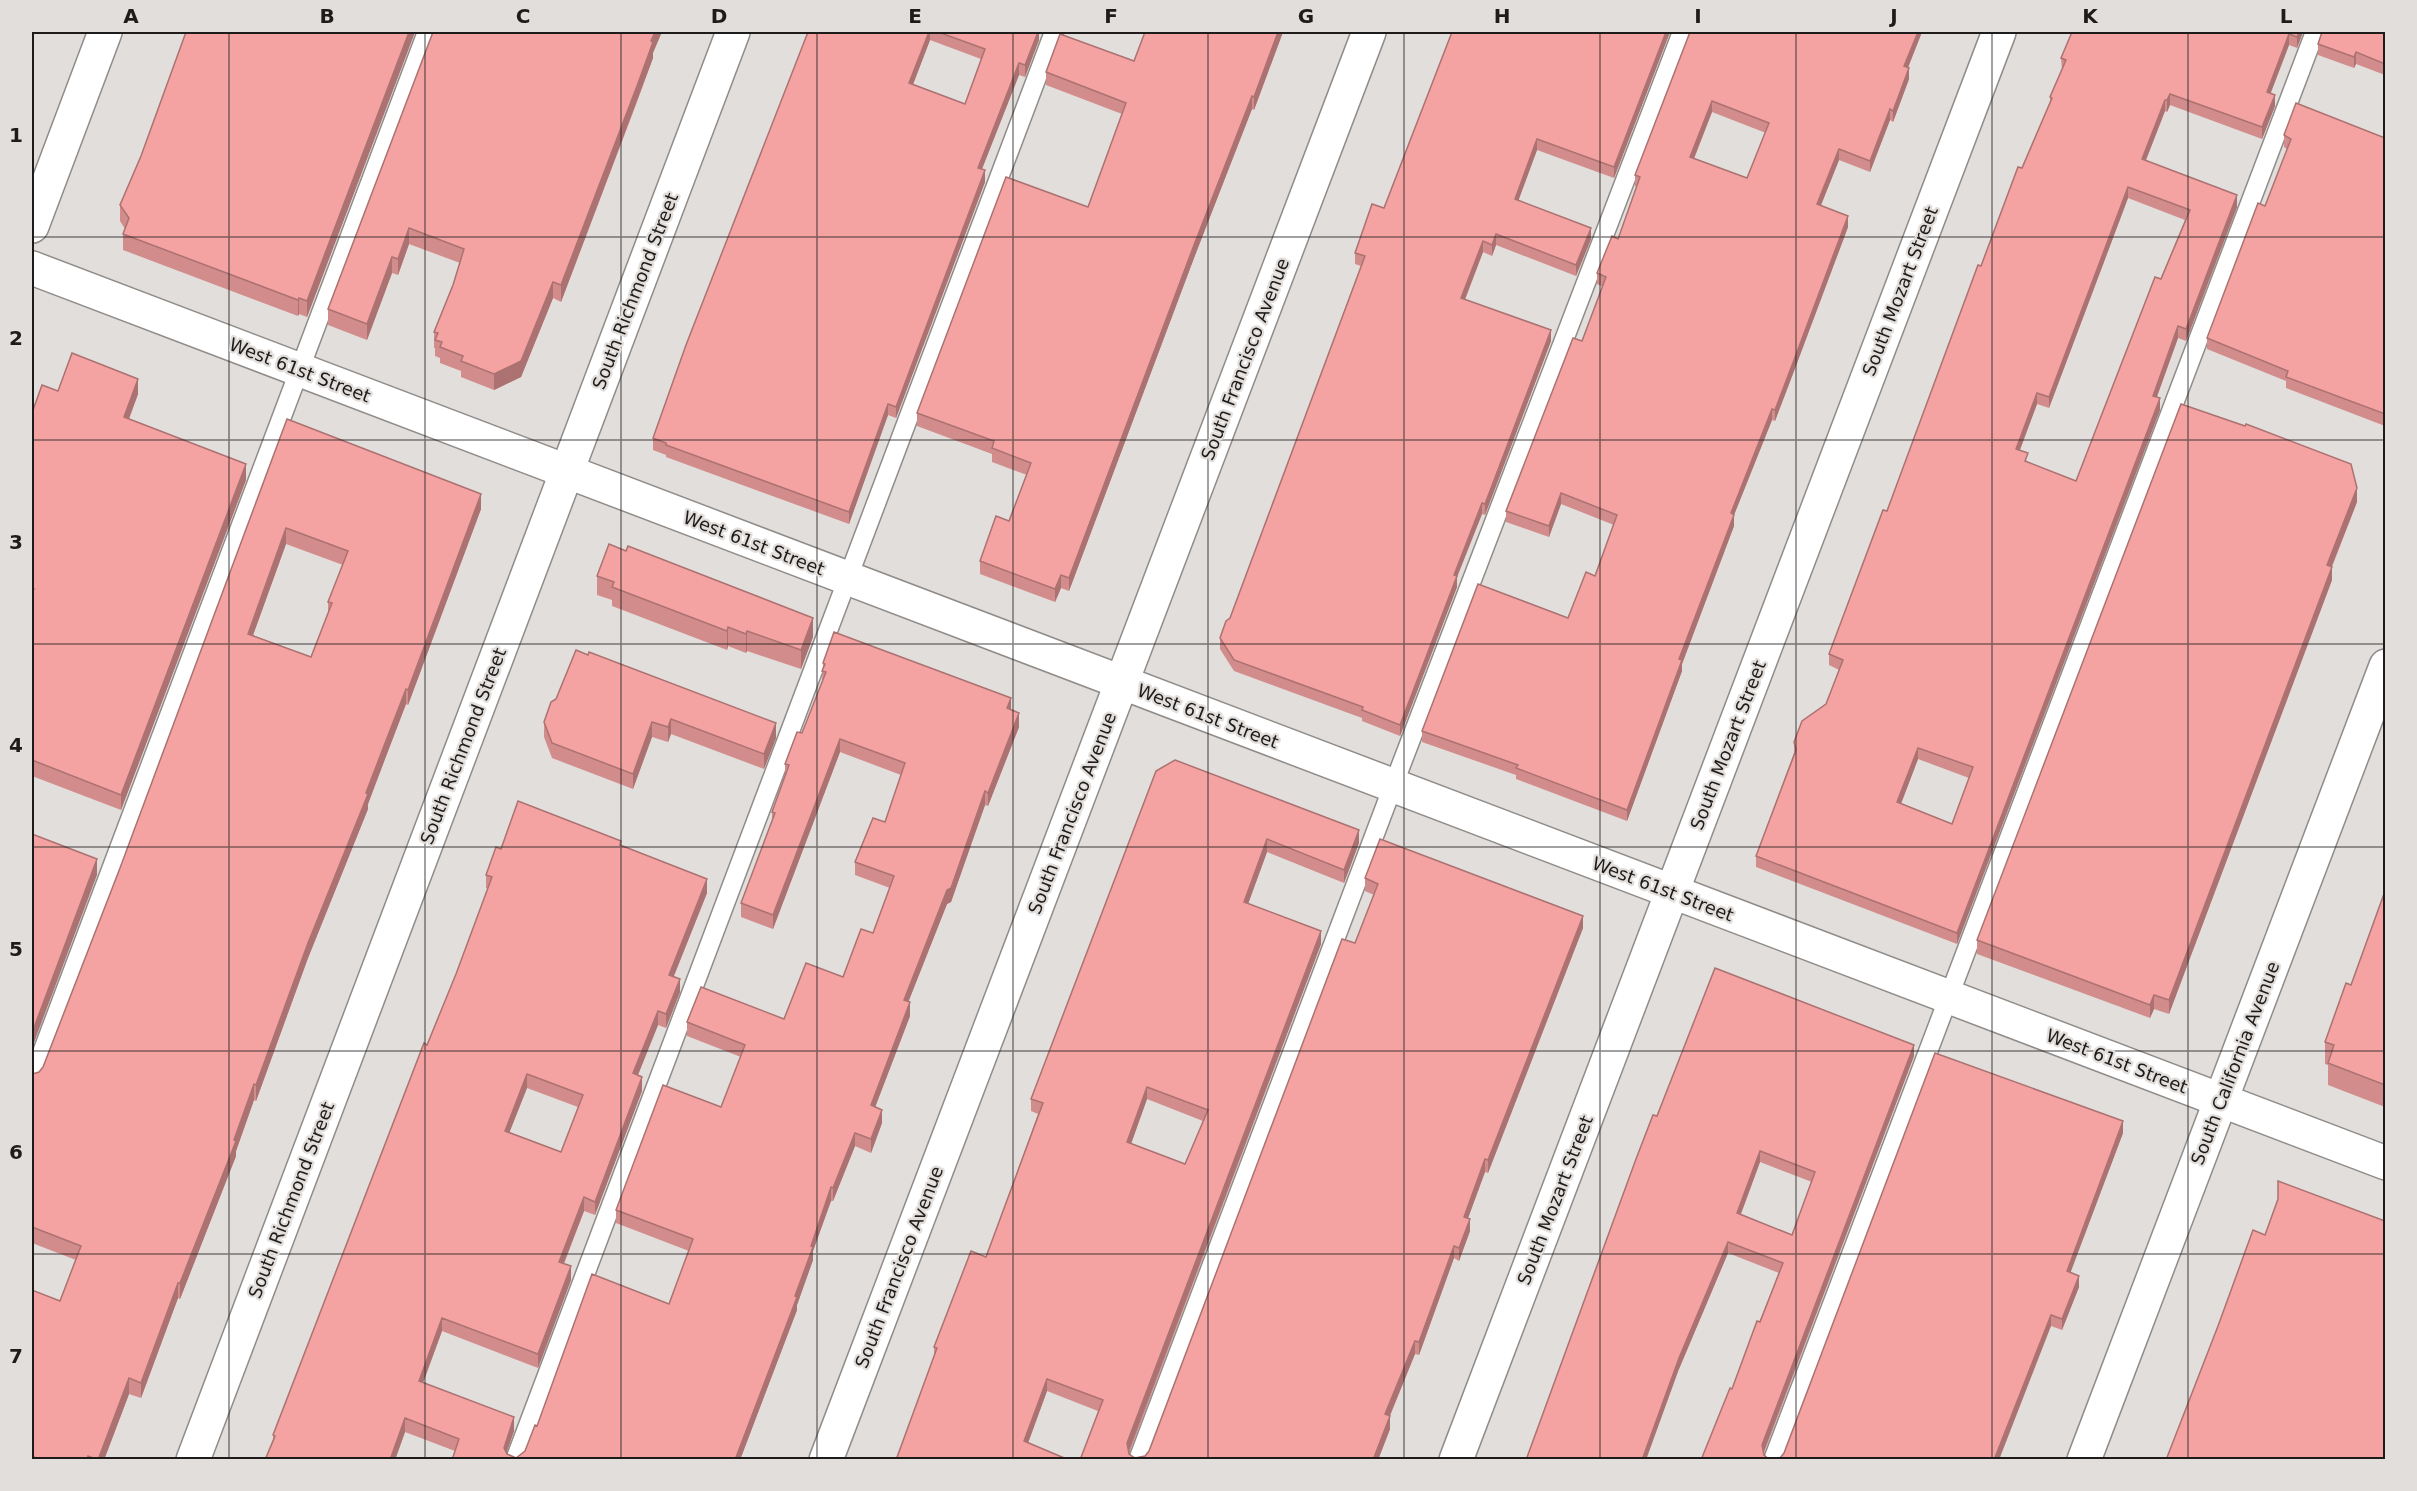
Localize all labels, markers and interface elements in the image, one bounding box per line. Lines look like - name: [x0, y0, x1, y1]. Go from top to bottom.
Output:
- text: A: [123, 4, 139, 28]
- text: B: [319, 4, 335, 28]
- text: C: [516, 4, 530, 28]
- text: D: [711, 4, 727, 28]
- text: E: [908, 4, 922, 28]
- text: F: [1104, 4, 1118, 28]
- text: G: [1298, 4, 1314, 28]
- text: H: [1494, 4, 1510, 28]
- text: I: [1694, 4, 1702, 28]
- text: J: [1888, 4, 1898, 28]
- text: K: [2082, 4, 2099, 28]
- text: L: [2280, 4, 2293, 28]
- text: 1: [9, 123, 23, 147]
- street label: South Richmond Street: [588, 190, 682, 392]
- street label: South Mozart Street: [1858, 203, 1942, 379]
- street label: South Francisco Avenue: [1197, 255, 1293, 463]
- text: 2: [9, 326, 23, 350]
- street label: West 61st Street: [226, 333, 374, 407]
- street label: West 61st Street: [680, 506, 828, 580]
- text: 3: [9, 530, 23, 554]
- street label: South Richmond Street: [416, 645, 510, 847]
- street label: South Mozart Street: [1686, 657, 1770, 833]
- street label: West 61st Street: [1134, 679, 1282, 753]
- street label: South Francisco Avenue: [1024, 709, 1120, 917]
- text: 4: [9, 733, 23, 757]
- street label: West 61st Street: [1589, 852, 1737, 926]
- text: 5: [9, 937, 23, 961]
- street label: South California Avenue: [2186, 958, 2284, 1168]
- street label: West 61st Street: [2043, 1024, 2191, 1098]
- street label: South Richmond Street: [244, 1099, 338, 1301]
- street label: South Mozart Street: [1513, 1112, 1597, 1288]
- text: 6: [9, 1140, 23, 1164]
- street label: South Francisco Avenue: [851, 1163, 947, 1371]
- text: 7: [9, 1344, 23, 1368]

